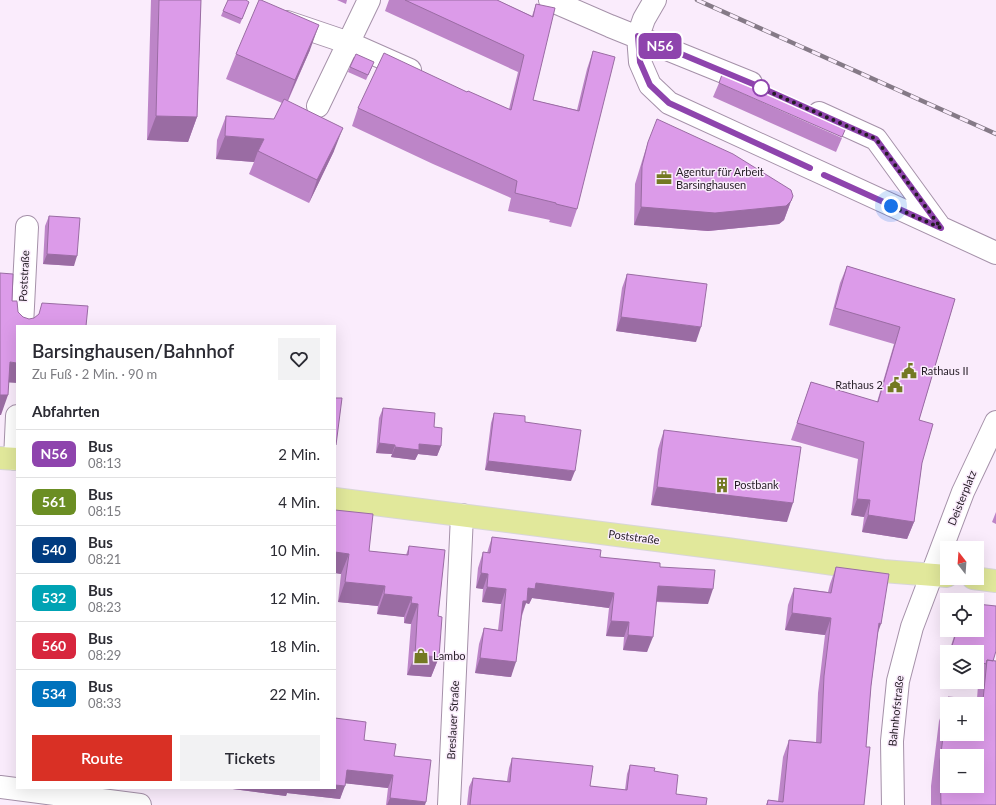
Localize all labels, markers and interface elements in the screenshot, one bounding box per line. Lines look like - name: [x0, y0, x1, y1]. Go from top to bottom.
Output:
- line badge: N56: [637, 33, 683, 59]
- text: N56: [646, 37, 674, 54]
- unlabelled marker: [752, 79, 770, 97]
- place label: Agentur für Arbeit Barsinghausen: [676, 165, 764, 191]
- office icon: Agentur für Arbeit Barsinghausen: [655, 169, 673, 187]
- your location: [881, 196, 901, 216]
- street label: Poststraße: [16, 250, 31, 302]
- button: heart: [278, 338, 320, 380]
- text: Barsinghausen/Bahnhof: [32, 339, 234, 362]
- public building icon: Rathaus II: [900, 362, 918, 380]
- place label: Rathaus II: [921, 364, 969, 377]
- text: Zu Fuß · 2 Min. · 90 m: [32, 366, 157, 382]
- public building icon: Rathaus 2: [886, 376, 904, 394]
- place label: Rathaus 2: [835, 378, 883, 391]
- text: Abfahrten: [32, 402, 100, 420]
- text: Bus: [88, 437, 113, 455]
- text: N56: [40, 445, 68, 462]
- text: 2 Min.: [278, 445, 320, 463]
- text: 08:13: [88, 455, 121, 471]
- street label: Deisterplatz: [945, 468, 978, 527]
- building icon: Postbank: [713, 476, 731, 494]
- place label: Postbank: [734, 478, 779, 491]
- text: Bus: [88, 485, 113, 503]
- text: 561: [42, 493, 66, 510]
- text: 4 Min.: [278, 493, 320, 511]
- text: 08:15: [88, 503, 121, 519]
- street label: Poststraße: [608, 527, 661, 546]
- text: Bus: [88, 533, 113, 551]
- text: 540: [42, 541, 66, 558]
- text: 10 Min.: [269, 541, 320, 559]
- north arrow: [940, 541, 984, 585]
- map controls: [940, 541, 984, 793]
- text: 08:21: [88, 551, 121, 567]
- text: Bus: [88, 581, 113, 599]
- text: 532: [42, 589, 66, 606]
- text: 12 Min.: [269, 589, 320, 607]
- button: locate: [940, 593, 984, 637]
- text: 08:23: [88, 599, 121, 615]
- text: Bus: [88, 629, 113, 647]
- text: 560: [42, 637, 66, 654]
- text: 18 Min.: [269, 637, 320, 655]
- button: layers: [940, 645, 984, 689]
- text: 08:29: [88, 647, 121, 663]
- shop icon: Lambo: [412, 647, 430, 665]
- place label: Lambo: [433, 649, 466, 662]
- street label: Bahnhofstraße: [885, 675, 906, 747]
- text: Bus: [88, 677, 113, 695]
- street label: Breslauer Straße: [444, 680, 461, 760]
- text: 534: [42, 685, 66, 702]
- text: 22 Min.: [269, 685, 320, 703]
- text: 08:33: [88, 695, 121, 711]
- button: +: [940, 697, 984, 741]
- button: Route: [32, 735, 172, 781]
- button: Tickets: [180, 735, 320, 781]
- button: −: [940, 749, 984, 793]

